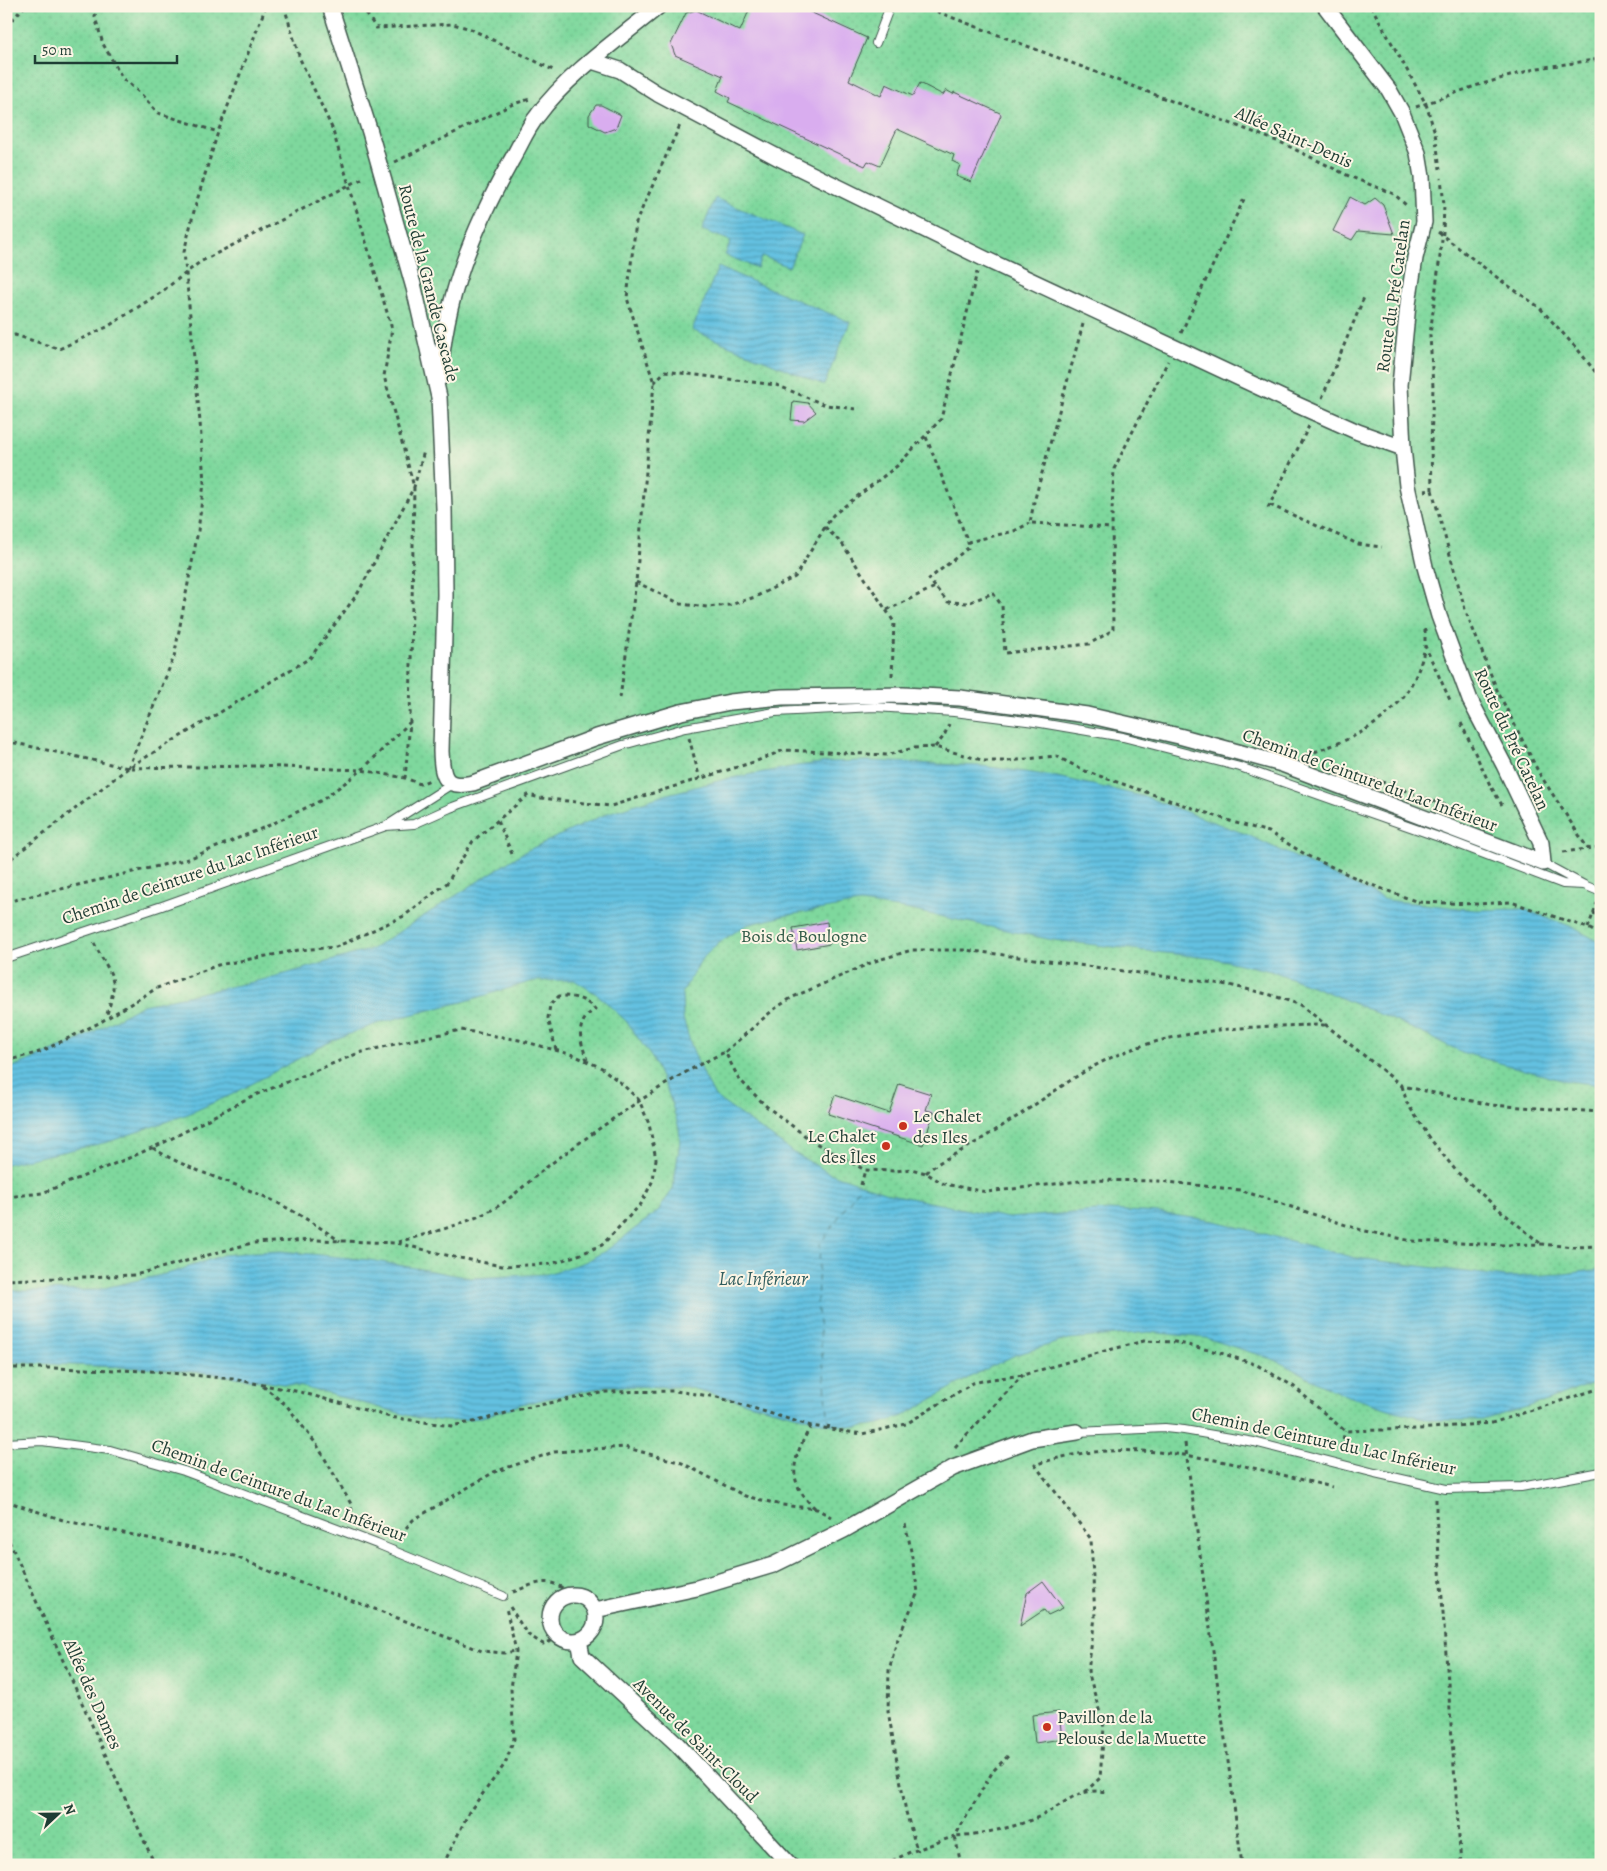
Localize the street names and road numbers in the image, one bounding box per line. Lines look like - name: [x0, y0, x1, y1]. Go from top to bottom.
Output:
- street label: Allée Saint-Denis: [1231, 100, 1357, 174]
- street label: Route de la Grande Cascade: [393, 182, 465, 384]
- street label: Route du Pré Catelan: [1370, 218, 1416, 374]
- street label: Route du Pré Catelan: [1469, 664, 1555, 814]
- street label: Chemin de Ceinture du Lac Inférieur: [1239, 723, 1501, 837]
- street label: Chemin de Ceinture du Lac Inférieur: [59, 820, 322, 930]
- street label: Chemin de Ceinture du Lac Inférieur: [1190, 1401, 1459, 1481]
- street label: Chemin de Ceinture du Lac Inférieur: [148, 1433, 410, 1547]
- street label: Allée des Dames: [58, 1634, 128, 1753]
- street label: Avenue de Saint-Cloud: [627, 1671, 764, 1808]

